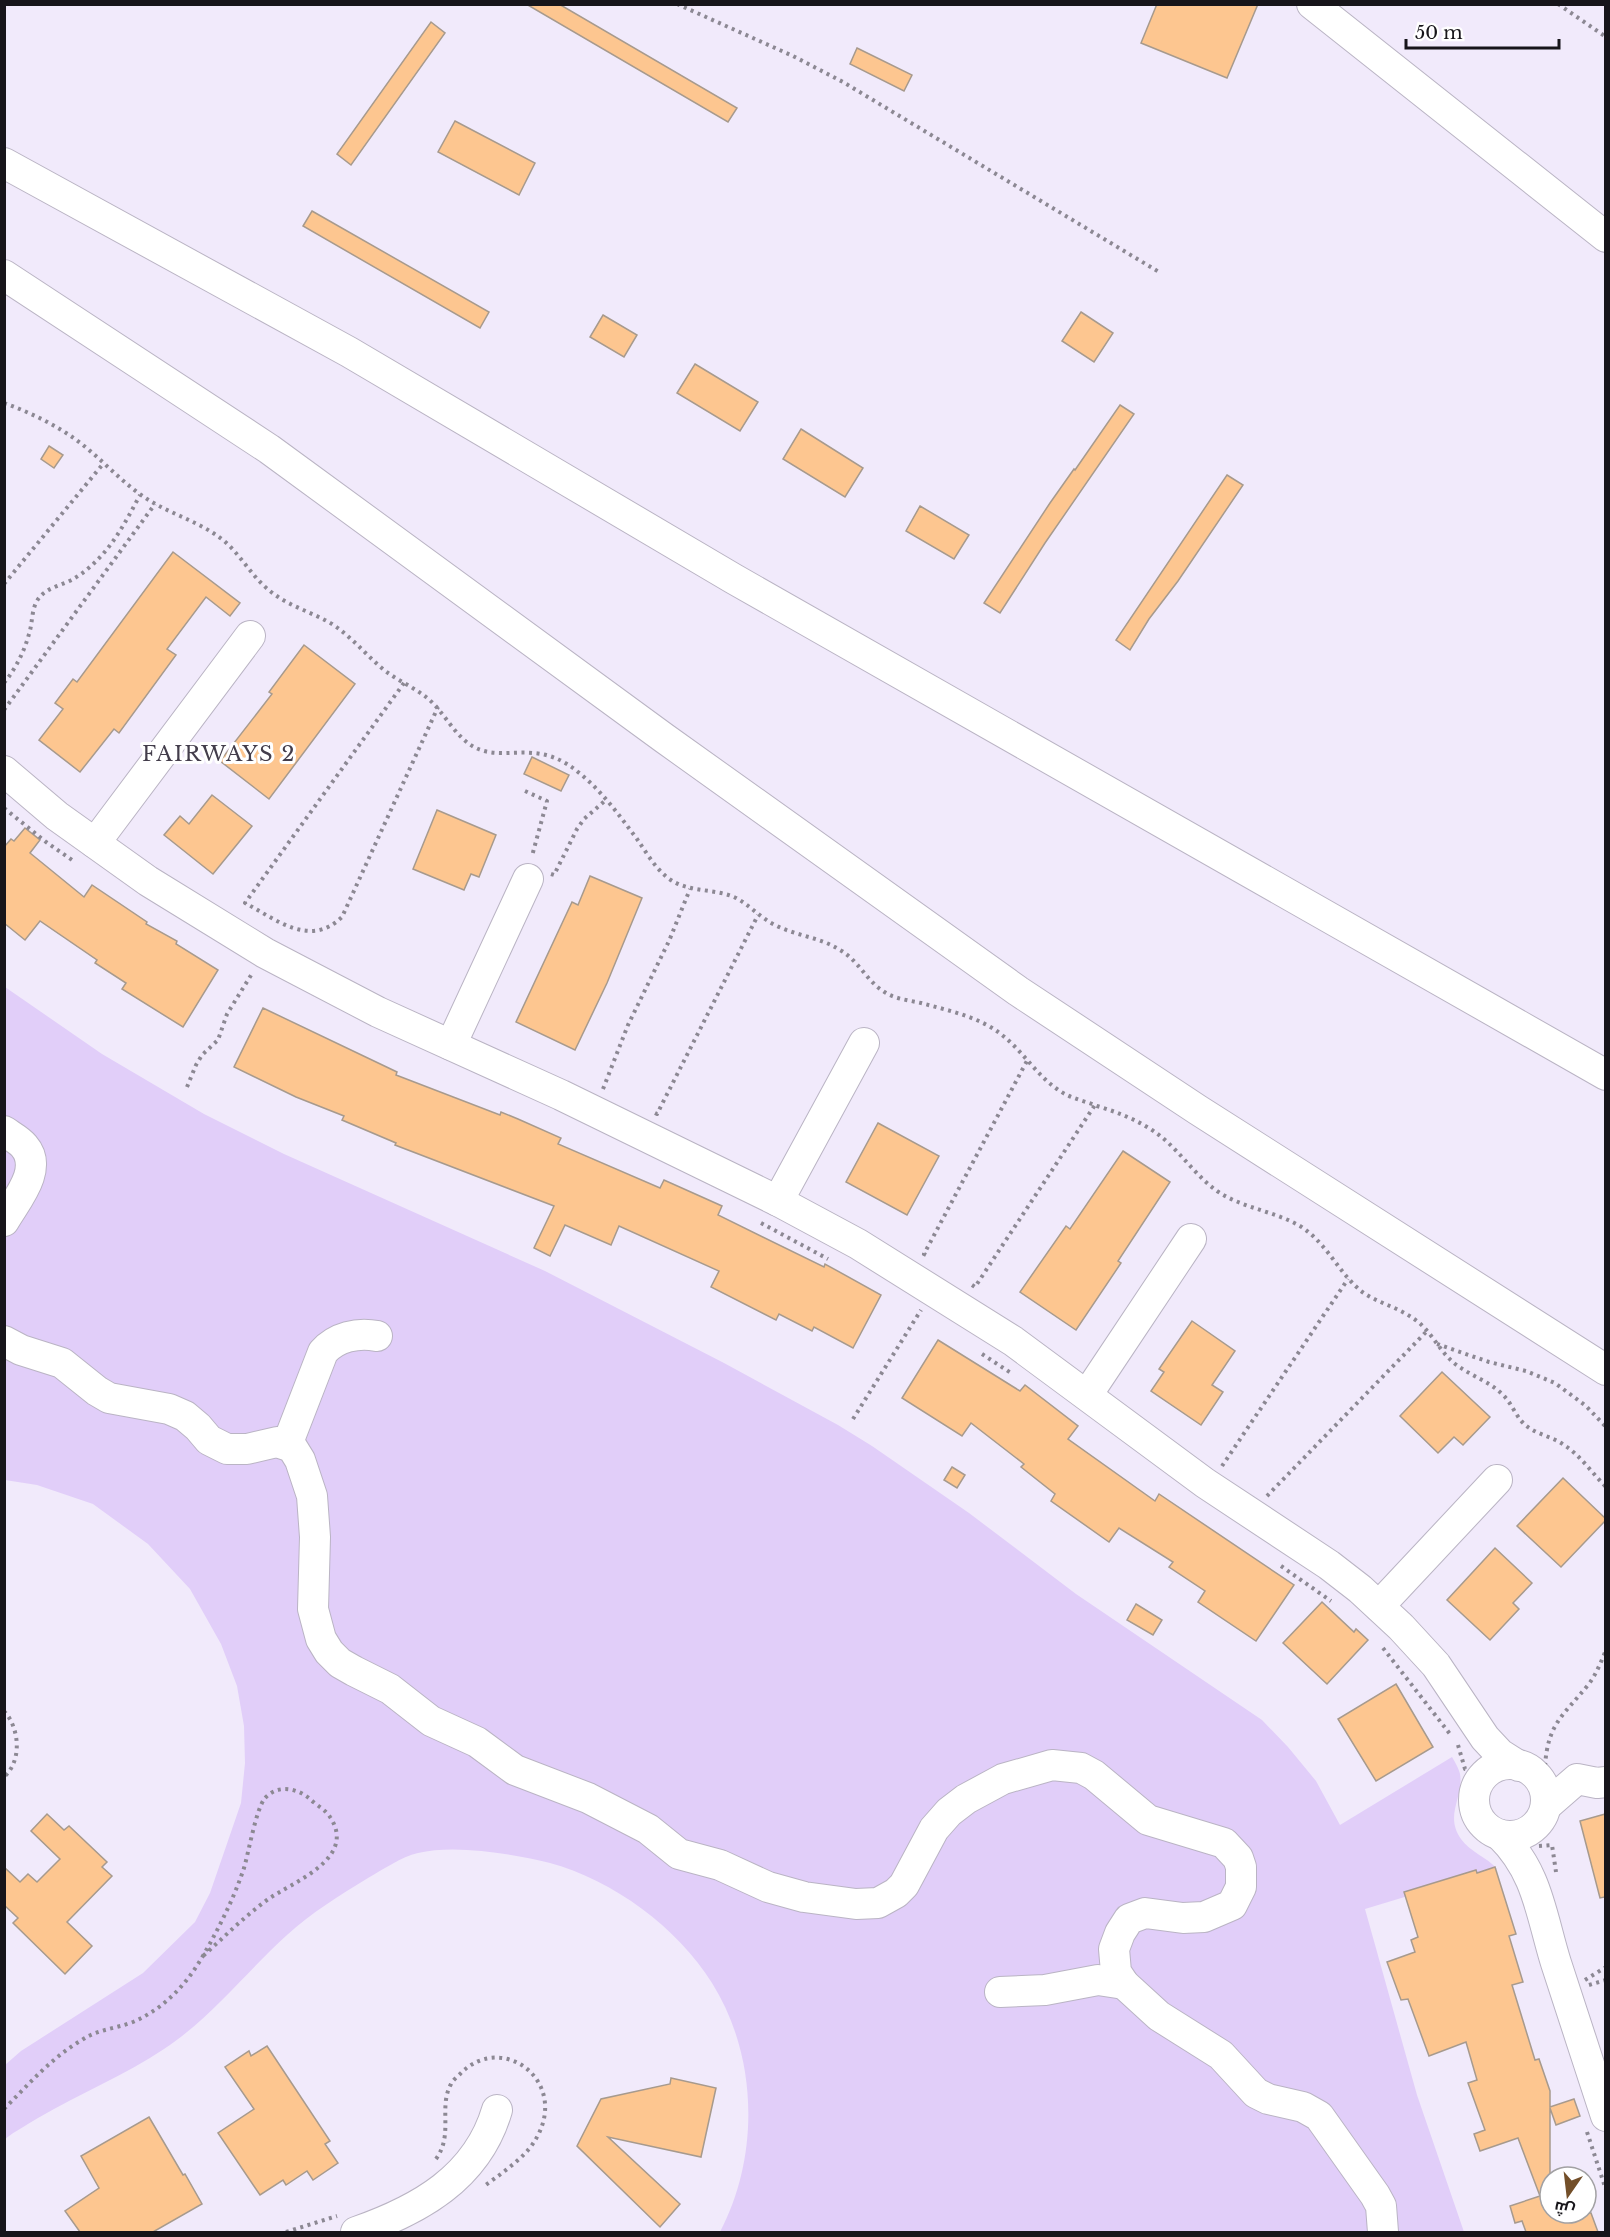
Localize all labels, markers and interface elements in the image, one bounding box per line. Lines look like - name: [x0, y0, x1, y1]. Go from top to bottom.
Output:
- scale bar: [1406, 12, 1559, 50]
- text: 50 m: [1415, 22, 1463, 44]
- district label: FAIRWAYS 2: [142, 741, 296, 767]
- north arrow: [1538, 2165, 1598, 2225]
- text: ش: [1552, 2197, 1577, 2222]

